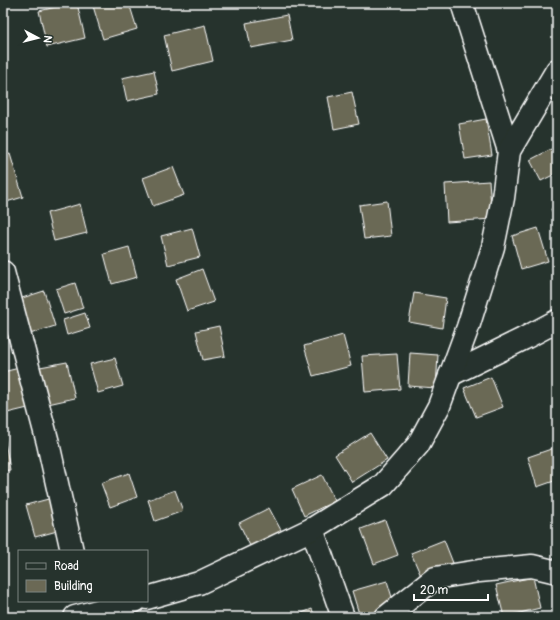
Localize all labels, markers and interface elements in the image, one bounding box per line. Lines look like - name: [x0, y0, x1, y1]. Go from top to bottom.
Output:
- north arrow: [18, 18, 58, 58]
- text: N: [40, 35, 54, 44]
- legend: [18, 550, 148, 602]
- text: Road: [54, 559, 79, 574]
- scale bar: [414, 576, 488, 602]
- text: Building: [54, 579, 93, 594]
- text: 20 m: [420, 583, 449, 598]

